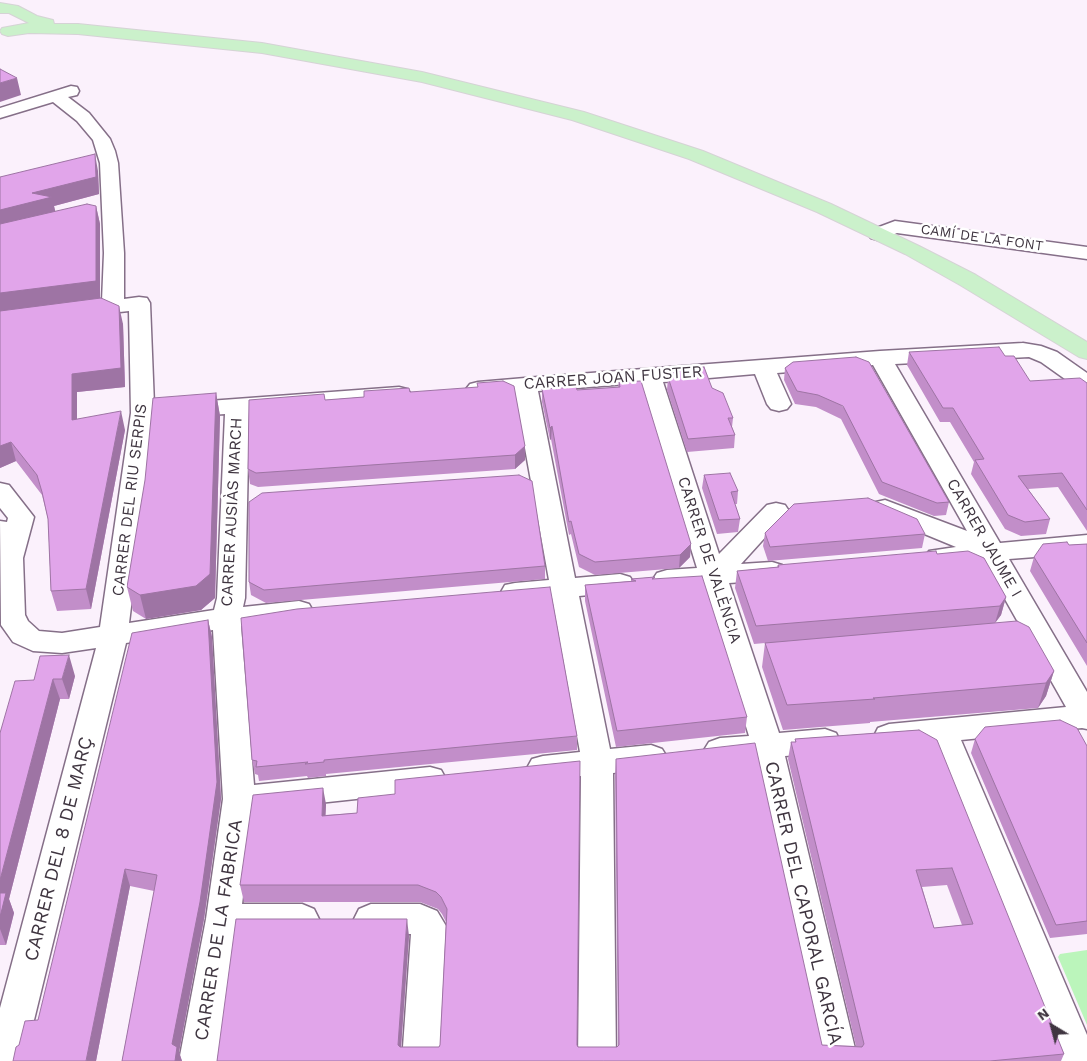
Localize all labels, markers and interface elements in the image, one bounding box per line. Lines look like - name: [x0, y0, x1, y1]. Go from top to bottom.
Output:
- street label: CAMÍ DE LA FONT: [920, 221, 1044, 255]
- street label: CARRER JOAN FUSTER: [523, 362, 703, 394]
- street label: CARRER DEL RIU SERPIS: [109, 403, 151, 597]
- street label: CARRER AUSIÀS MARCH: [217, 417, 247, 607]
- street label: CARRER DE VALÈNCIA: [673, 474, 745, 646]
- street label: CARRER JAUME I: [942, 475, 1026, 601]
- street label: CARRER DEL 8 DE MARÇ: [20, 734, 98, 964]
- street label: CARRER DEL CAPORAL GARCÍA: [759, 759, 847, 1047]
- street label: CARRER DE LA FABRICA: [190, 818, 248, 1042]
- north arrow: [1027, 1001, 1077, 1051]
- text: N: [1034, 1005, 1052, 1024]

